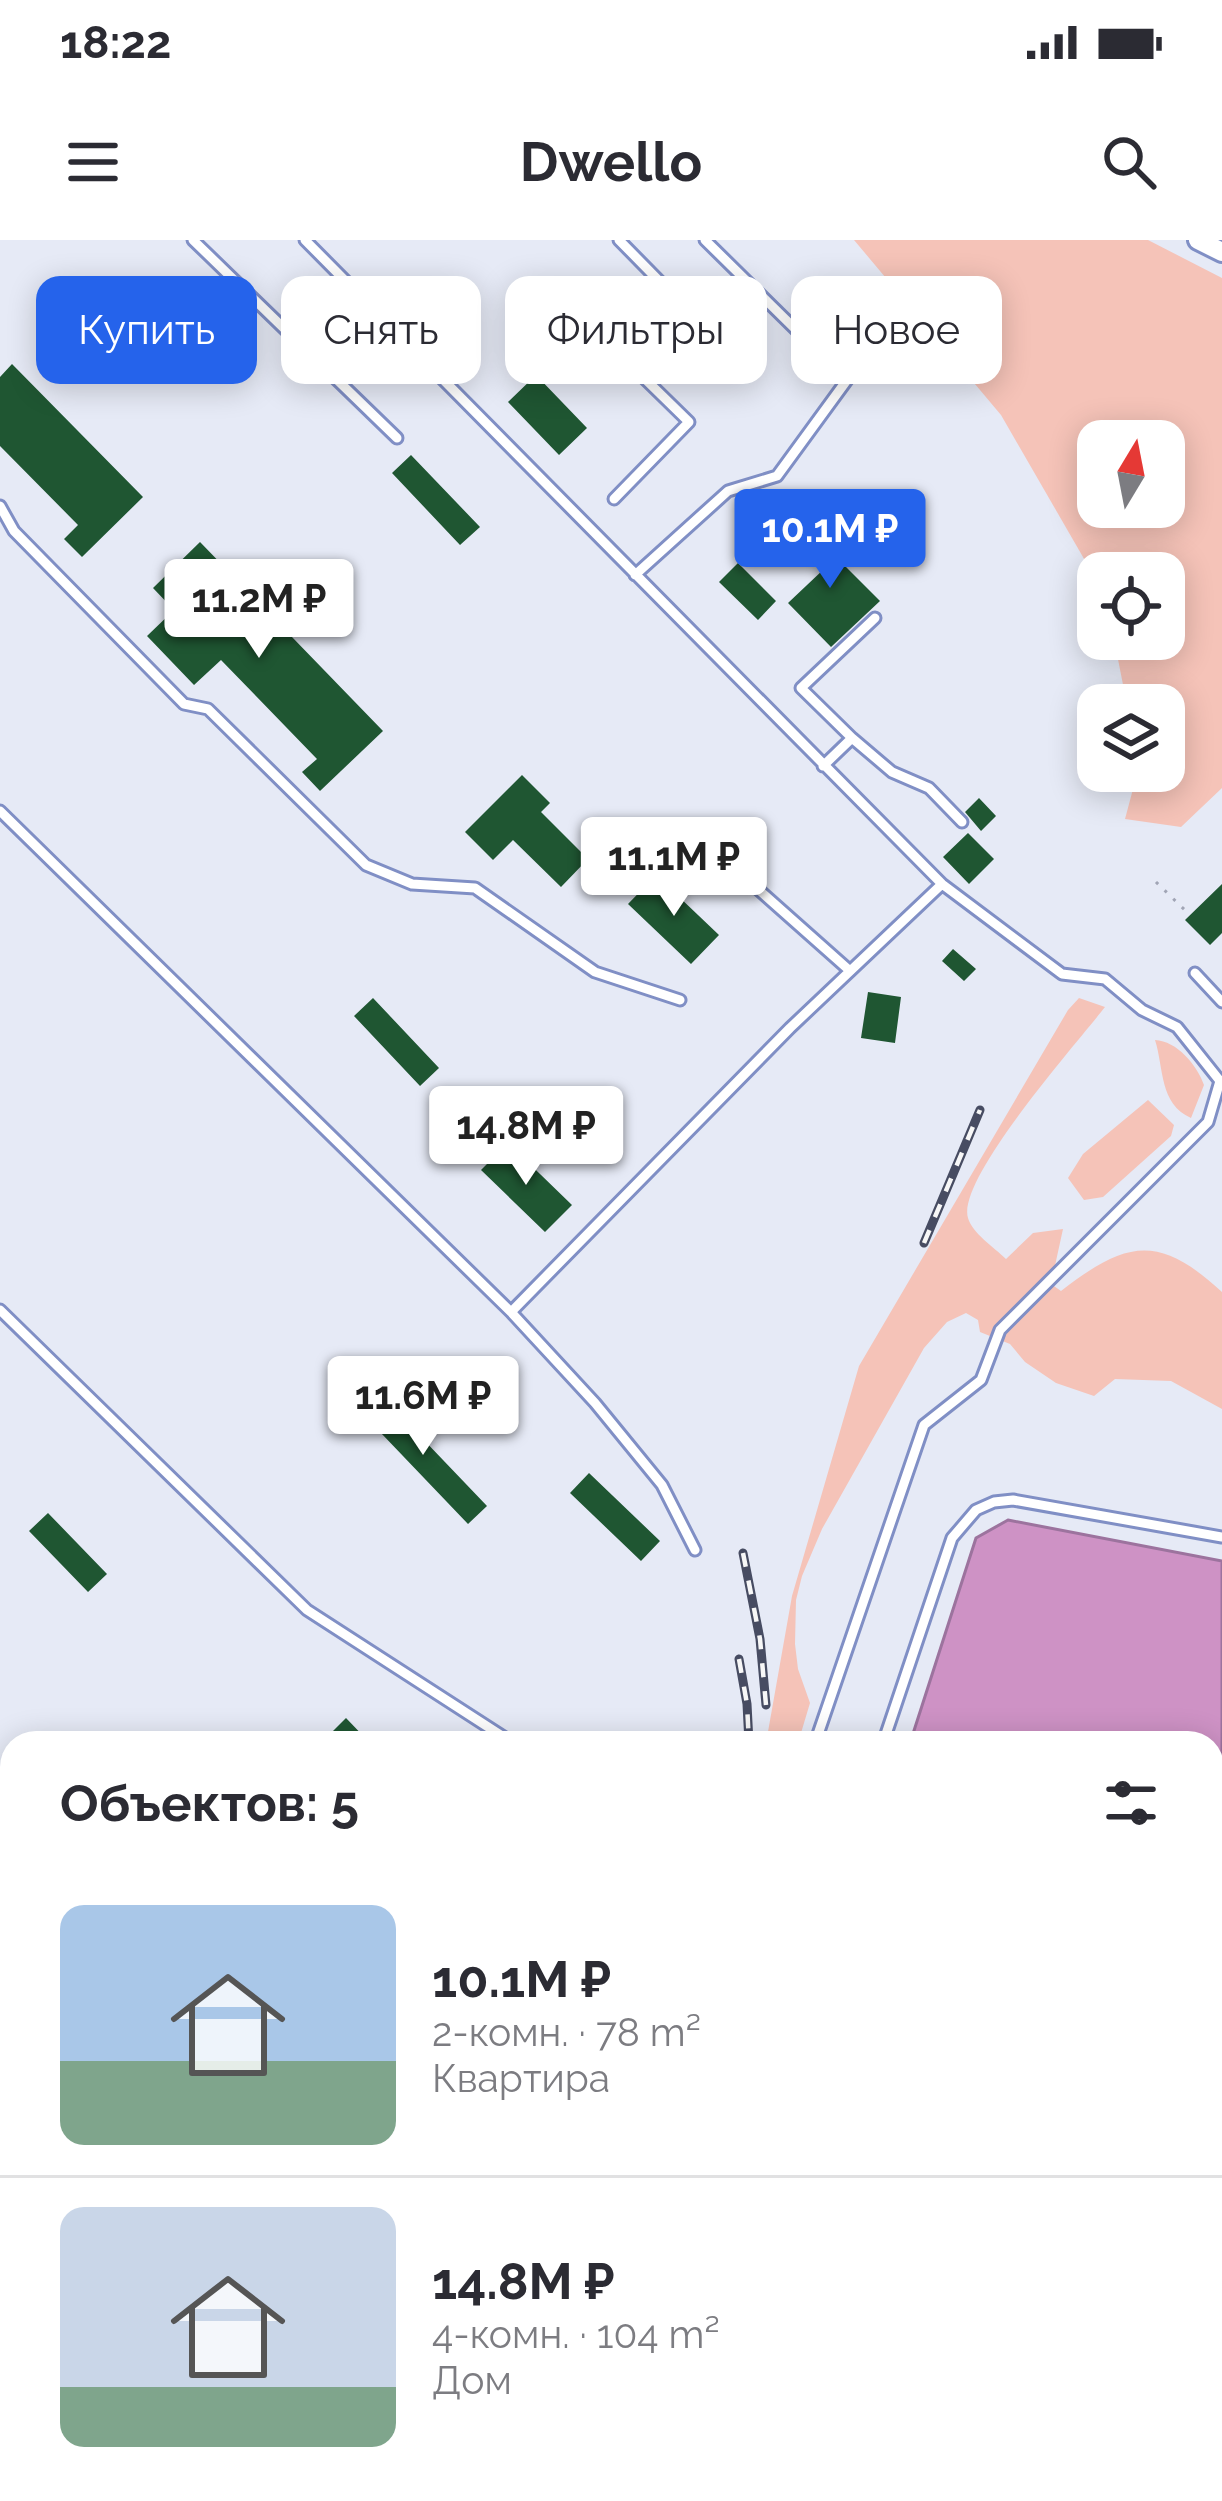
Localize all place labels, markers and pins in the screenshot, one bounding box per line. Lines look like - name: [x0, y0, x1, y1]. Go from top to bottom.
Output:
- pin: 10.1M ₽: [719, 489, 941, 591]
- pin: 11.2M ₽: [148, 559, 370, 661]
- pin: 11.1M ₽: [563, 817, 785, 919]
- pin: 14.8M ₽: [415, 1086, 637, 1188]
- pin: 11.6M ₽: [312, 1356, 534, 1458]

